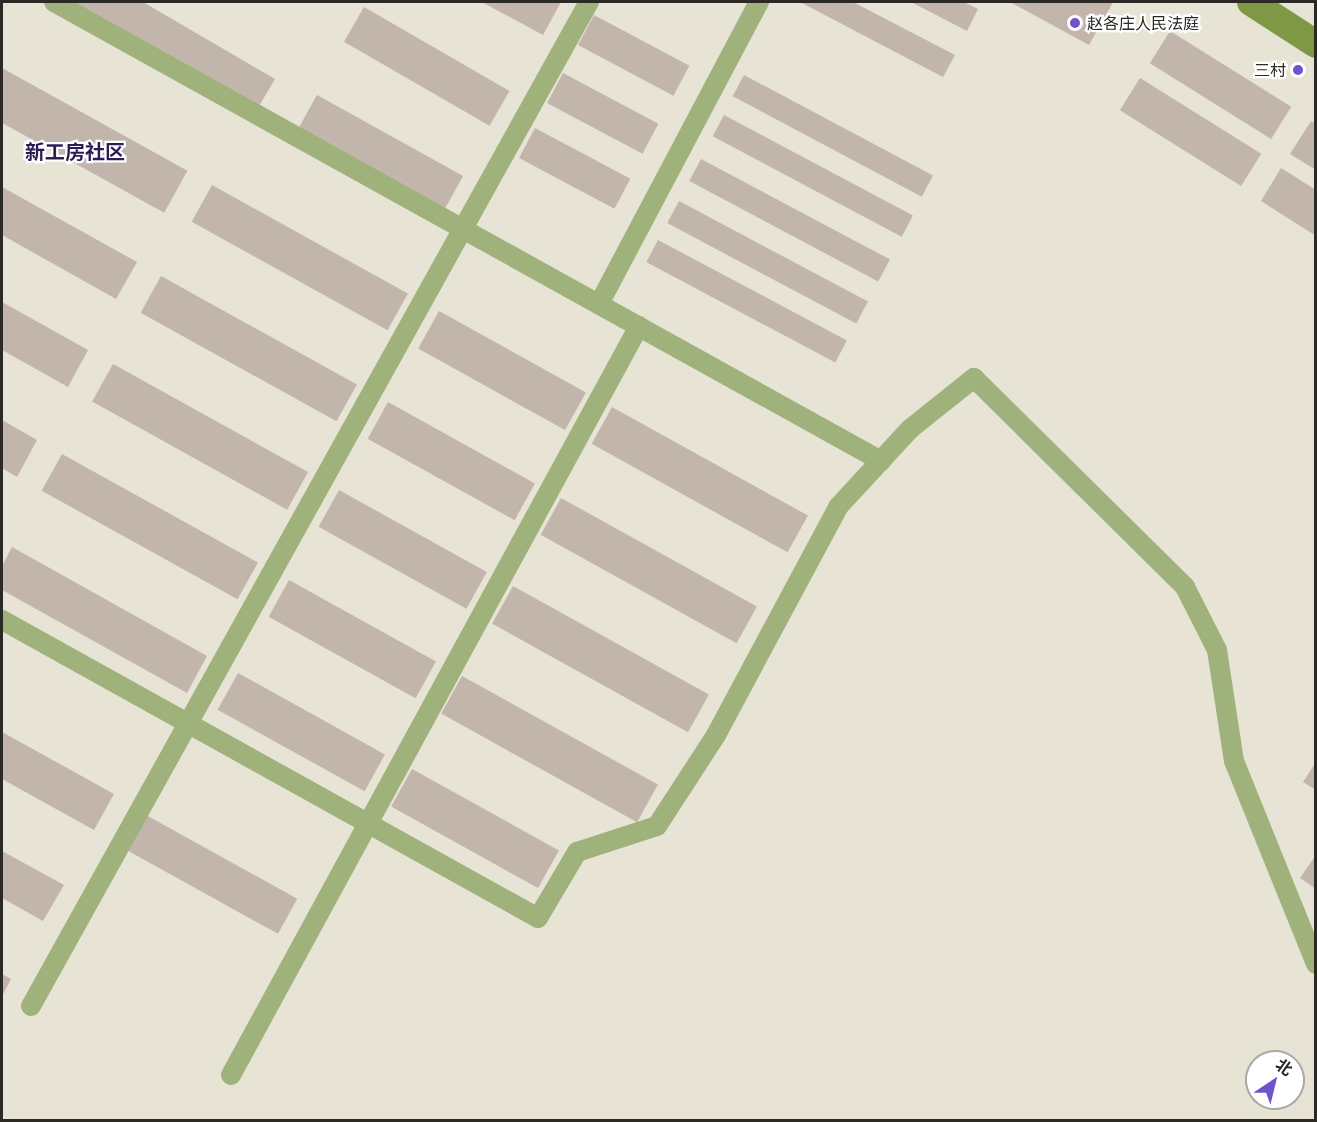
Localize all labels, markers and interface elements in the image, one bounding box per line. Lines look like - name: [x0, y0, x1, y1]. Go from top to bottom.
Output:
- place label: 赵各庄人民法庭: [1087, 13, 1199, 33]
- marker: 赵各庄人民法庭: [1068, 16, 1082, 30]
- place label: 三村: [1254, 60, 1286, 80]
- marker: 三村: [1291, 63, 1305, 77]
- district label: 新工房社区: [25, 139, 125, 163]
- north arrow: [1245, 1050, 1305, 1110]
- text: 北: [1272, 1054, 1296, 1080]

